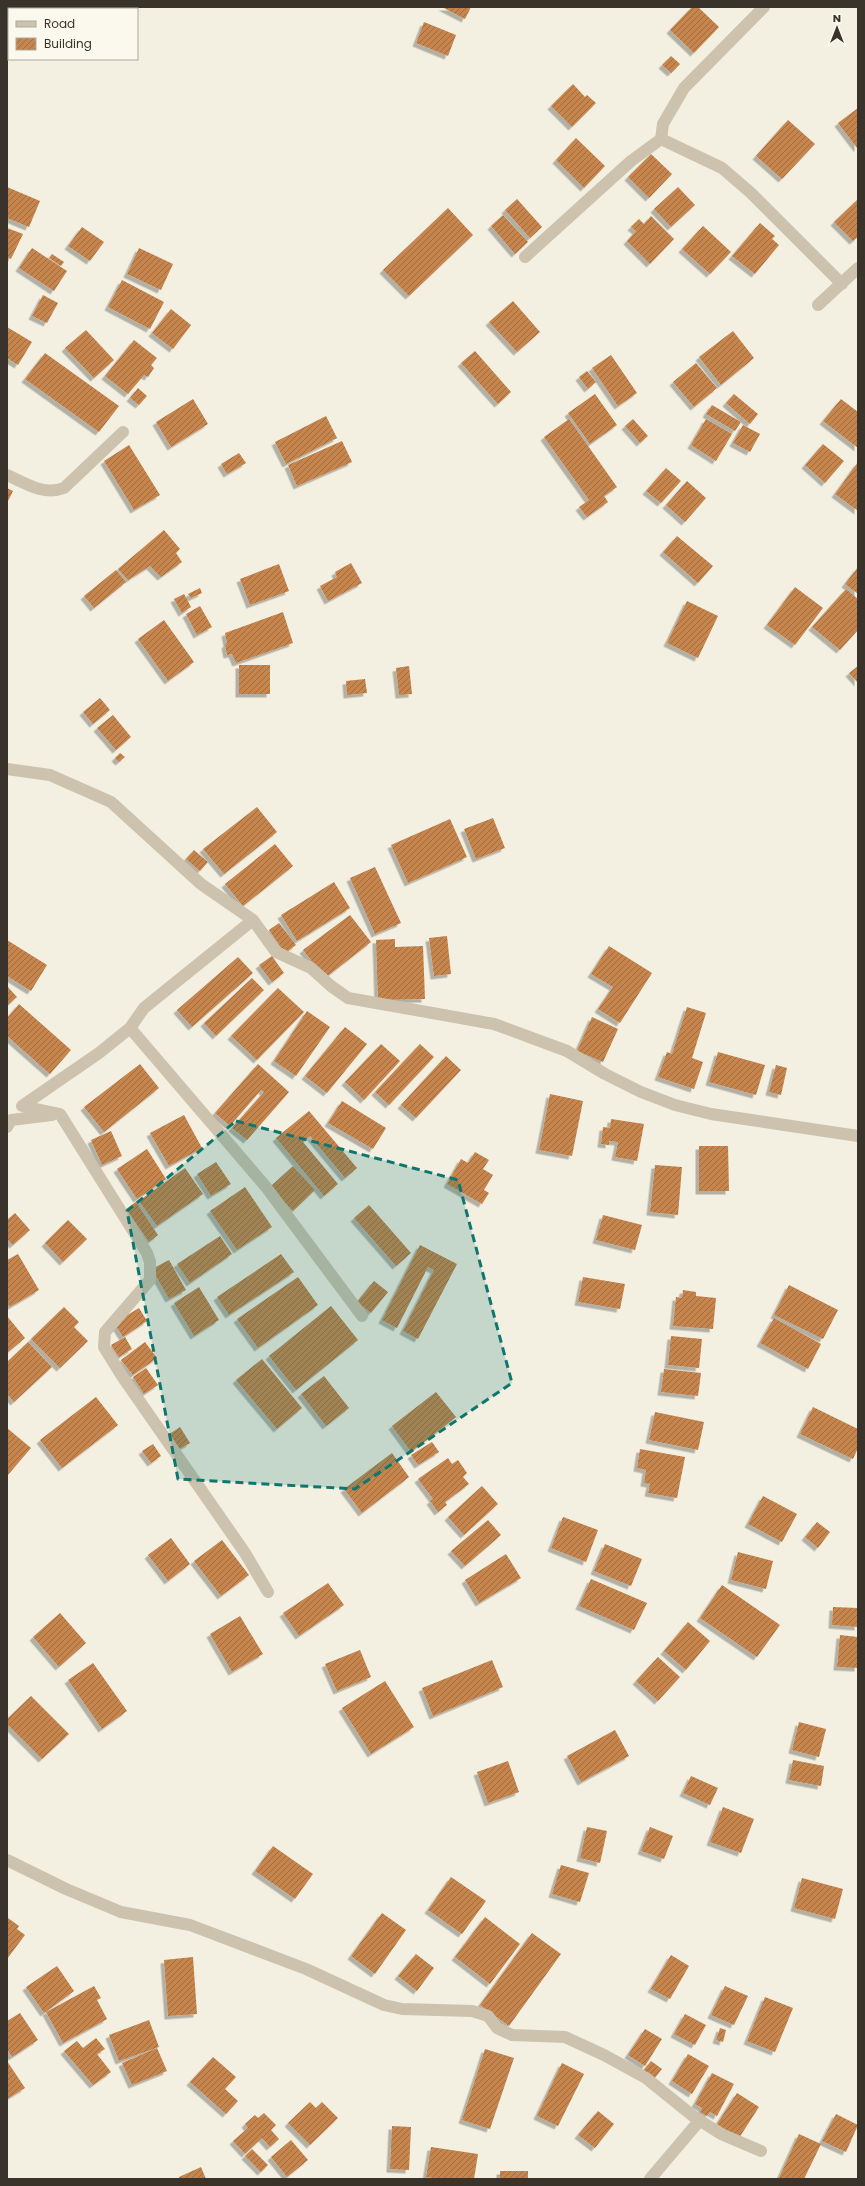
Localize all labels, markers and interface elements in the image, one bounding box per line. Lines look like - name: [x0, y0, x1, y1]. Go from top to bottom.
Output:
- legend: [8, 8, 138, 60]
- north arrow: [817, 8, 857, 48]
- text: N: [833, 10, 841, 26]
- text: Road: [44, 15, 75, 32]
- text: Building: [44, 35, 92, 52]

